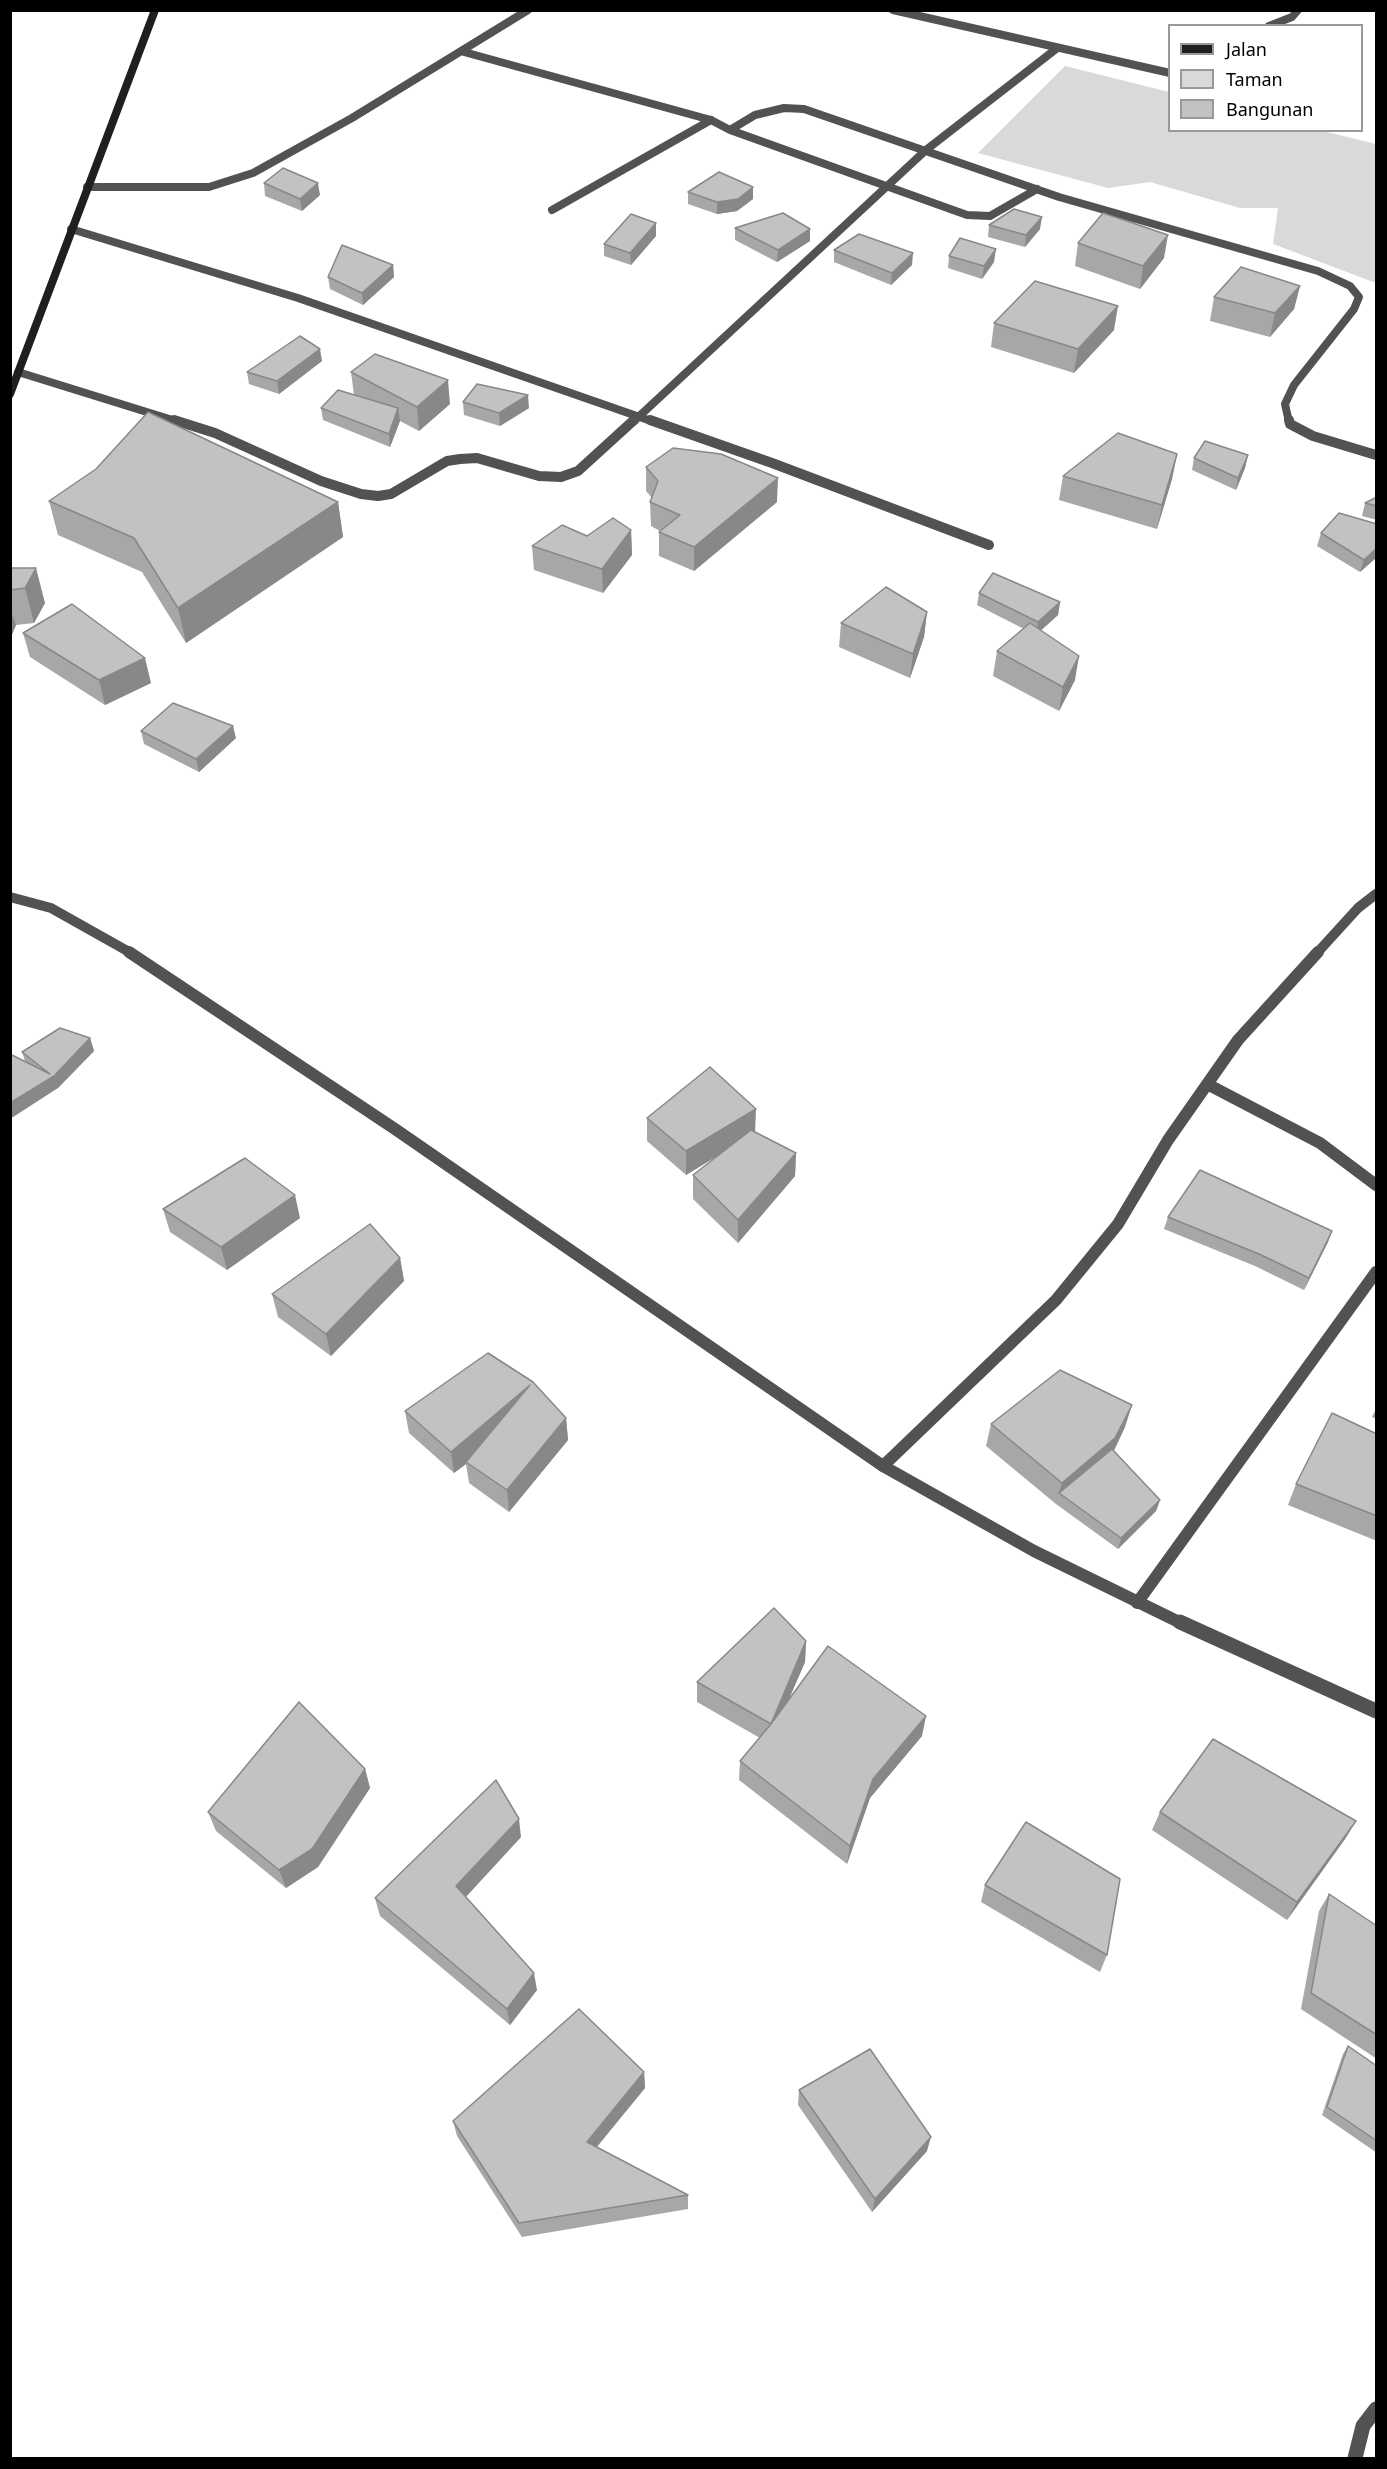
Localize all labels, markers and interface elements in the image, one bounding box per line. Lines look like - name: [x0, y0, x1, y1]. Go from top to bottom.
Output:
- legend: [1168, 24, 1363, 132]
- text: Jalan: [1226, 37, 1267, 61]
- text: Taman: [1226, 67, 1283, 91]
- text: Bangunan: [1226, 97, 1313, 121]

